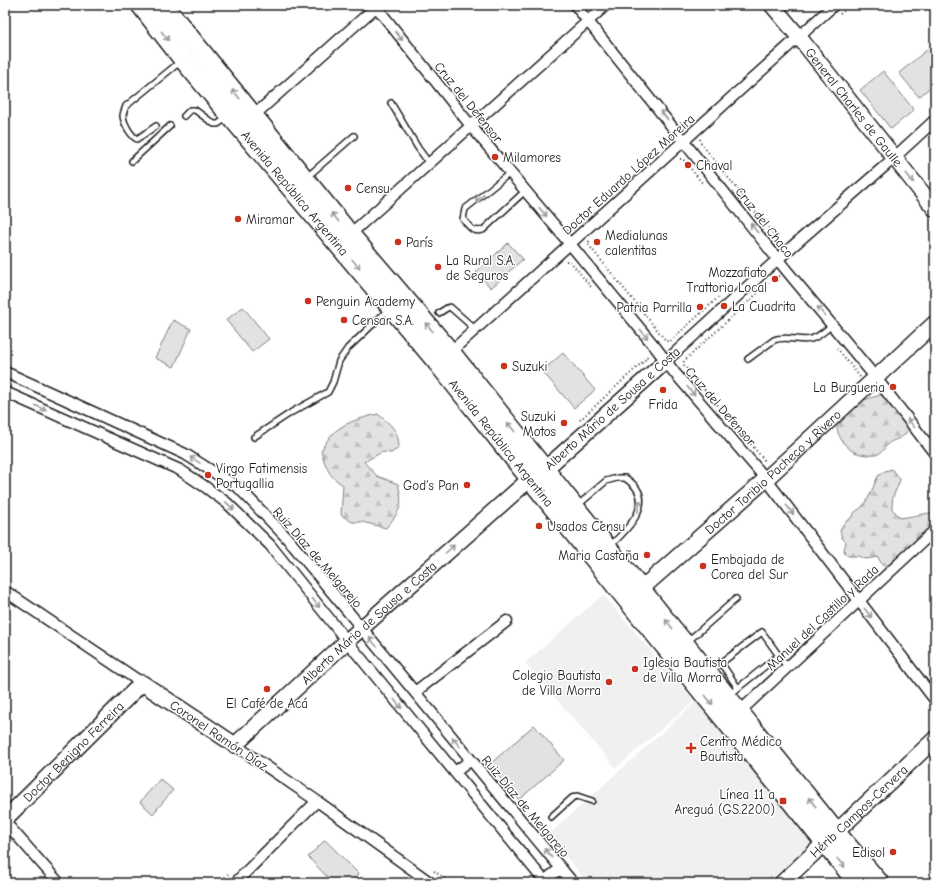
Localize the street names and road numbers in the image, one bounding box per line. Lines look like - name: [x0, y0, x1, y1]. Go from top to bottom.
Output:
- street label: General Charles de Gaulle: [802, 45, 906, 170]
- street label: Cruz del Defensor: [431, 59, 506, 146]
- street label: Doctor Eduardo López Moreira: [559, 111, 697, 238]
- street label: Avenida República Argentina: [238, 127, 352, 259]
- street label: Cruz del Chaco: [732, 184, 797, 261]
- street label: Alberto Mário de Sousa e Costa: [542, 344, 683, 473]
- street label: Cruz del Defensor: [682, 364, 759, 449]
- street label: Avenida República Argentina: [446, 376, 557, 510]
- street label: Doctor Toribio Pacheco y Rivero: [702, 407, 844, 537]
- street label: Ruiz Díaz de Melgarejo: [270, 504, 365, 611]
- street label: Alberto Mário de Sousa e Costa: [298, 558, 440, 688]
- street label: Manuel del Castillo y Rada: [763, 562, 881, 673]
- street label: Coronel Ramón Díaz: [167, 697, 271, 774]
- street label: Doctor Benigno Ferreira: [20, 699, 127, 805]
- street label: Ruiz Díaz de Melgarejo: [479, 752, 573, 860]
- street label: Hérib Campos-Cervera: [807, 762, 911, 861]

